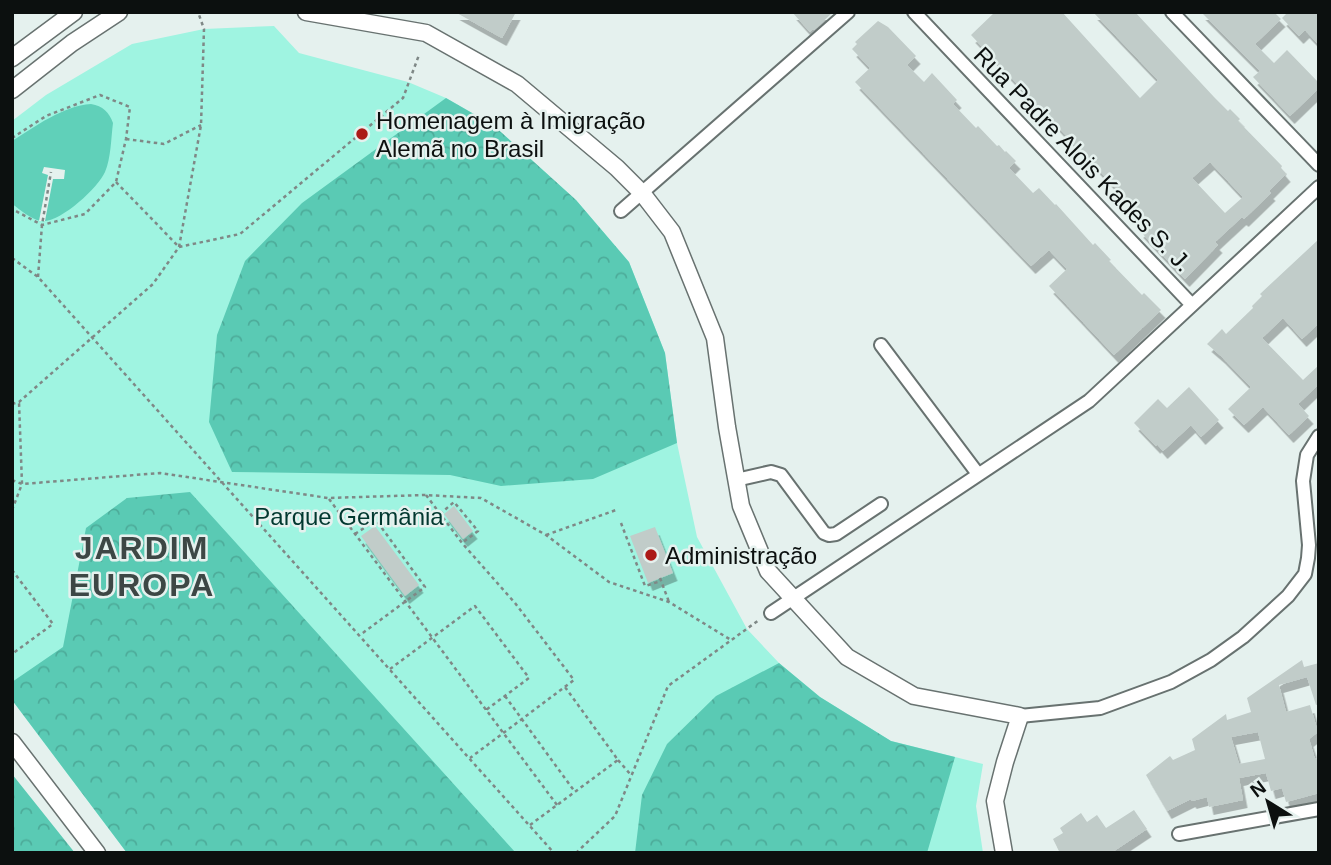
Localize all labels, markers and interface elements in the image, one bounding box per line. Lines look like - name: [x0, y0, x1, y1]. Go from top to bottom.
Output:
- street label: Rua Padre Alois Kades S. J.: [969, 41, 1197, 277]
- place label: Homenagem à Imigração Alemã no Brasil: [376, 107, 645, 162]
- marker: Homenagem à Imigração Alemã no Brasil: [354, 126, 370, 142]
- park label: Parque Germânia: [254, 503, 444, 530]
- district label: JARDIM EUROPA: [69, 530, 215, 603]
- place label: Administração: [665, 542, 817, 569]
- marker: Administração: [643, 547, 659, 563]
- north arrow: [1233, 767, 1303, 837]
- text: N: [1246, 776, 1270, 801]

